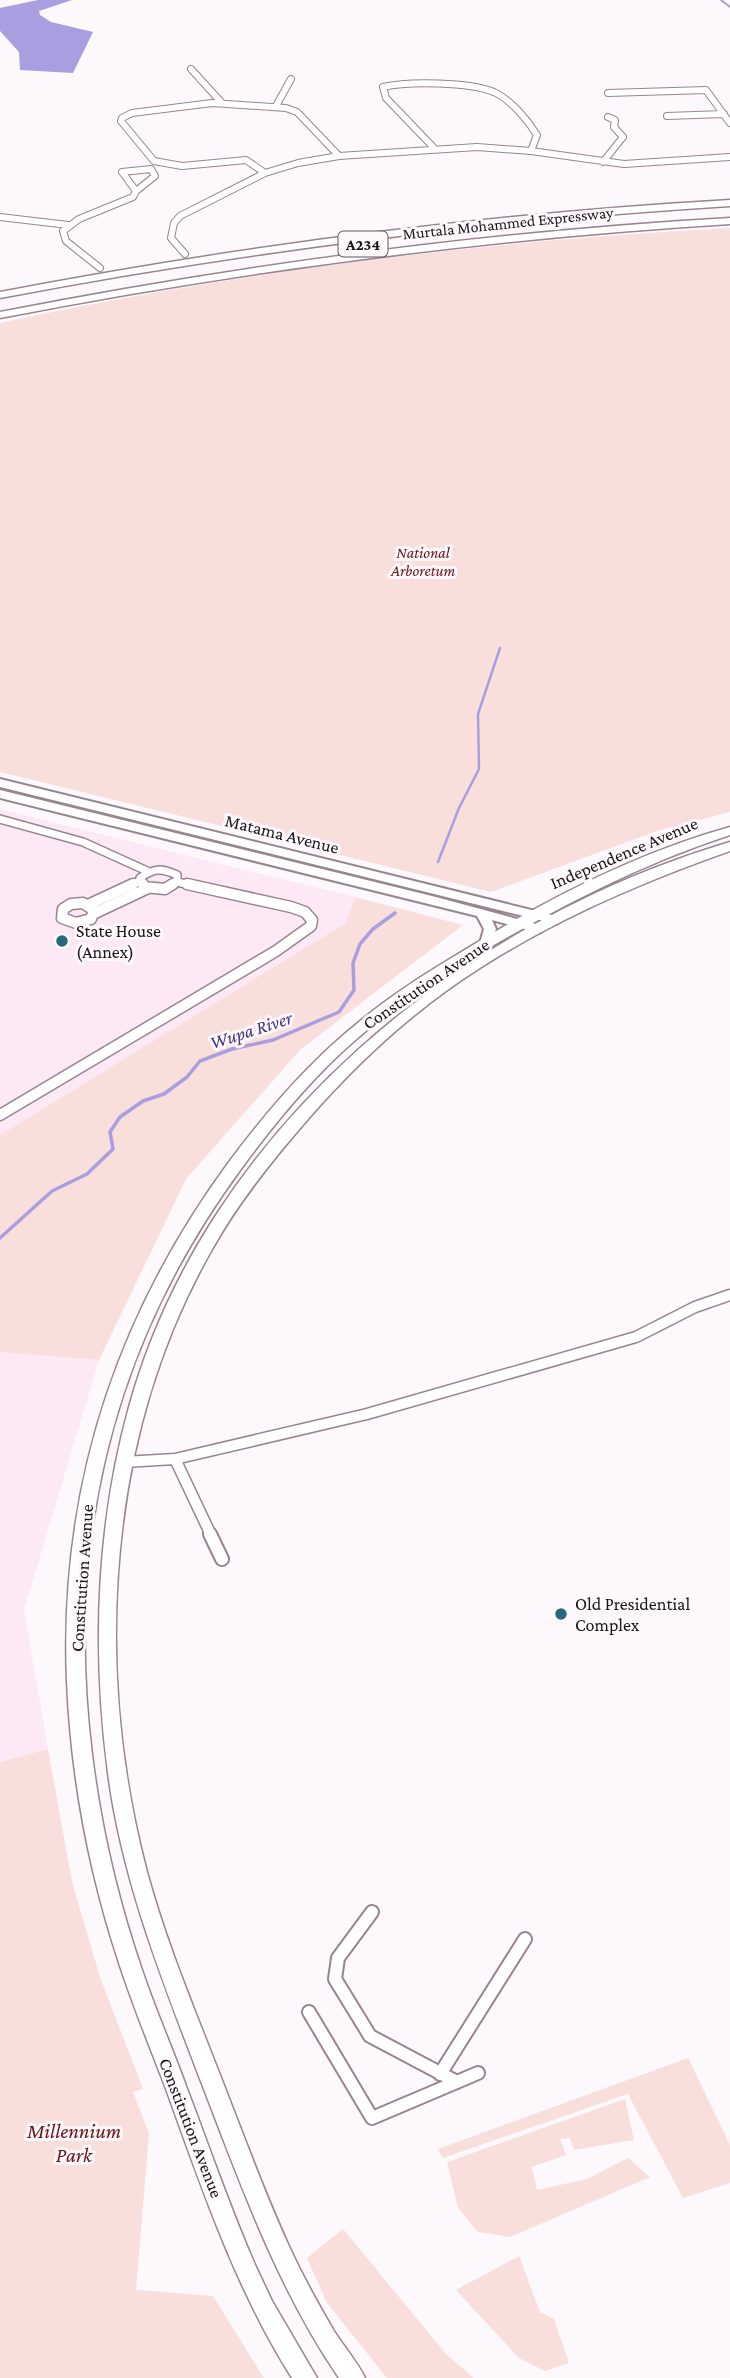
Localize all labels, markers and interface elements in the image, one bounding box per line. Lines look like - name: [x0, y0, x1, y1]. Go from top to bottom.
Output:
- street label: Murtala Mohammed Expressway: [402, 203, 615, 244]
- road number: A234: [338, 232, 388, 256]
- park label: National Arboretum: [390, 544, 455, 579]
- street label: Matama Avenue: [223, 810, 341, 858]
- street label: Independence Avenue: [547, 813, 701, 893]
- place label: State House (Annex): [76, 921, 161, 963]
- marker: State House (Annex): [54, 933, 70, 949]
- street label: Constitution Avenue: [359, 934, 493, 1034]
- water label: Wupa River: [207, 1006, 296, 1053]
- street label: Constitution Avenue: [67, 1503, 97, 1653]
- place label: Old Presidential Complex: [575, 1594, 690, 1635]
- marker: Old Presidential Complex: [553, 1606, 569, 1622]
- street label: Constitution Avenue: [155, 2055, 227, 2201]
- park label: Millennium Park: [26, 2119, 121, 2167]

